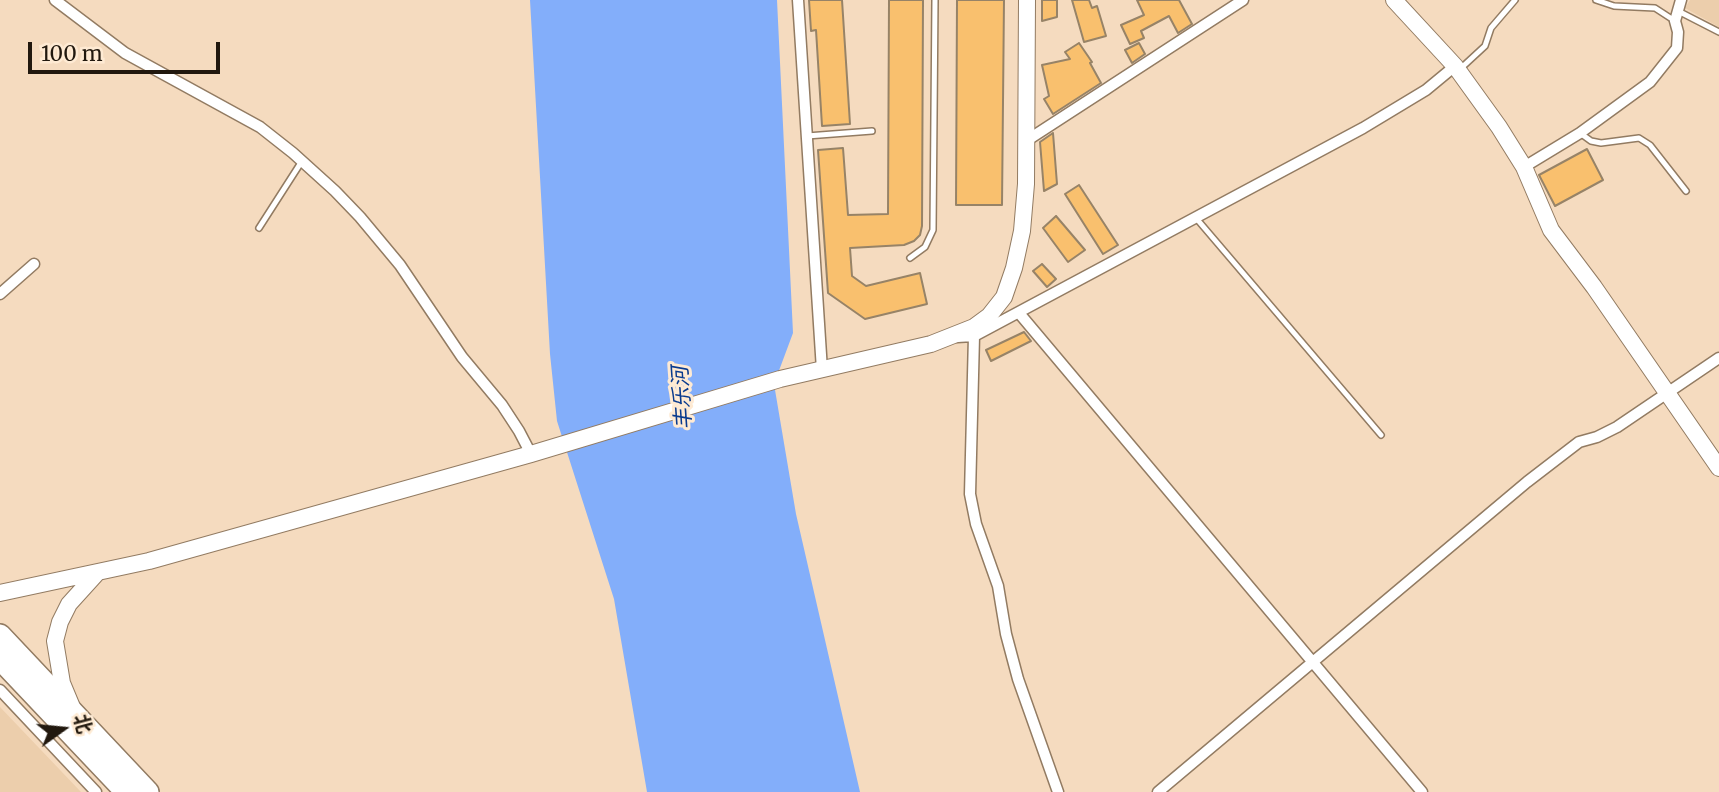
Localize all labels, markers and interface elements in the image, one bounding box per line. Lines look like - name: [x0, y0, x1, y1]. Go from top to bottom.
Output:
- scale bar: [32, 28, 224, 72]
- text: 100 m: [41, 40, 103, 67]
- water label: 丰乐河: [668, 366, 698, 430]
- north arrow: [28, 694, 98, 764]
- text: 北: [69, 711, 97, 736]

